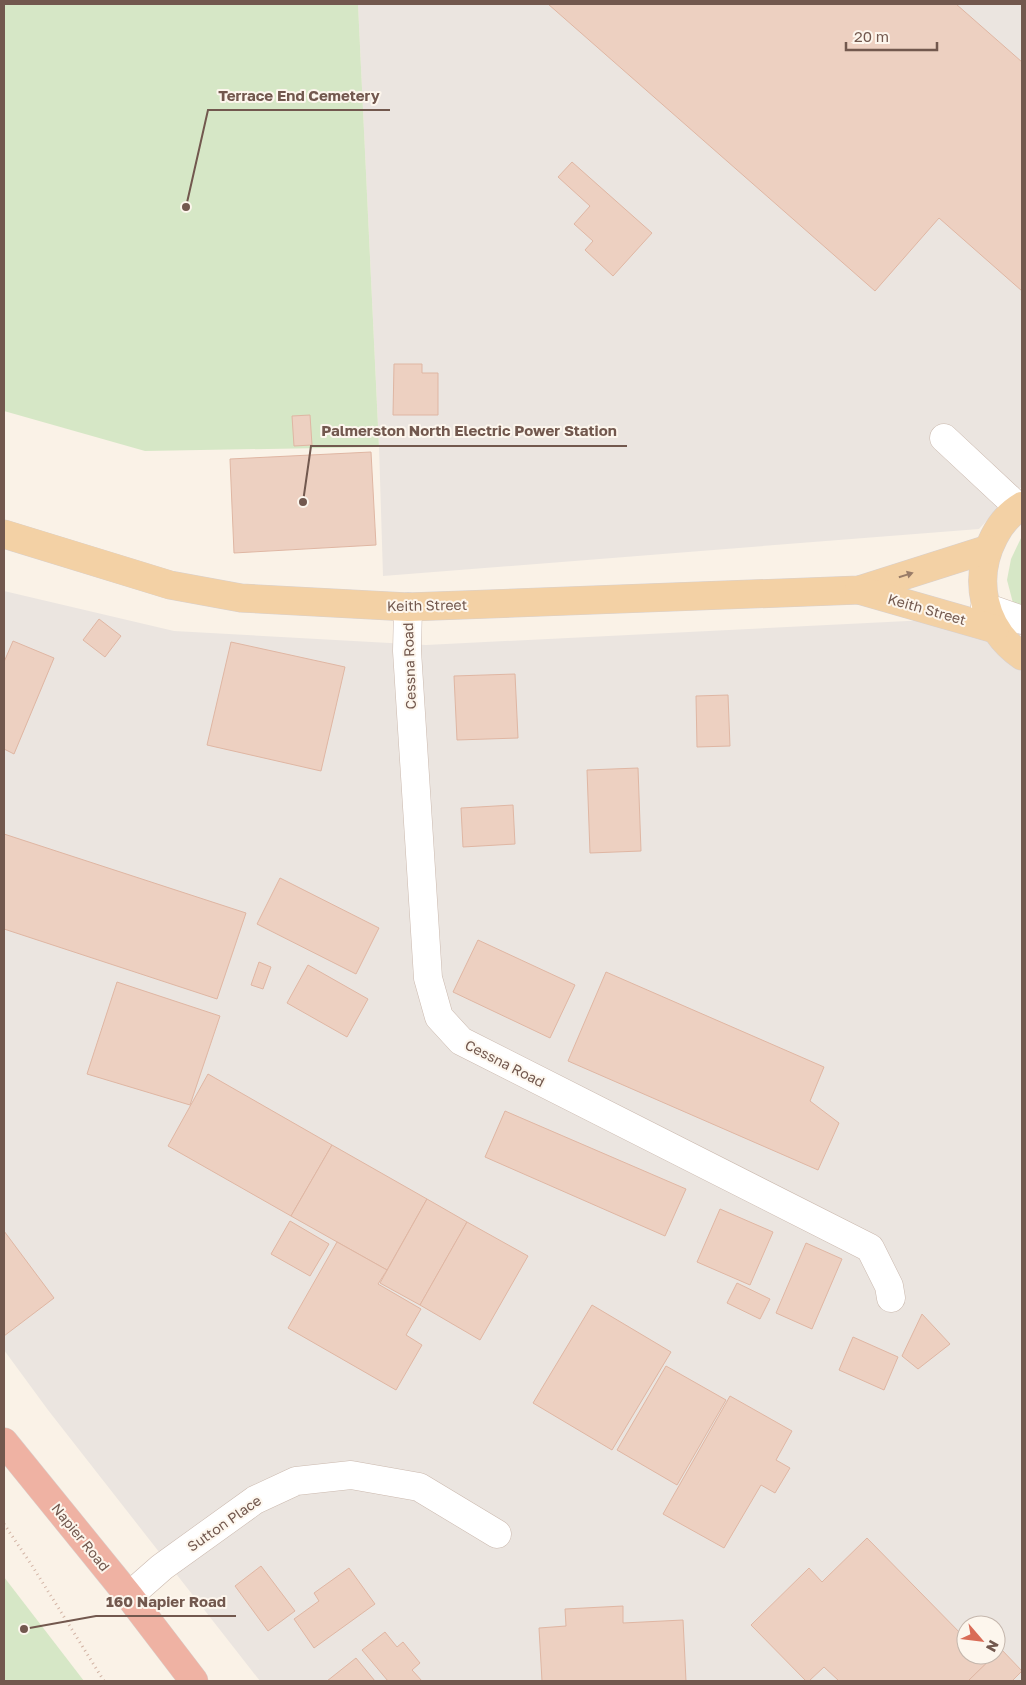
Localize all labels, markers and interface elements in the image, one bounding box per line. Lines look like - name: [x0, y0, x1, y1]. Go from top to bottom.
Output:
- scale bar: [846, 20, 937, 52]
- text: 20 m: [854, 27, 889, 45]
- callout: Terrace End Cemetery: [208, 80, 390, 110]
- text: Terrace End Cemetery: [218, 86, 380, 104]
- callout: Palmerston North Electric Power Station: [311, 416, 627, 446]
- text: Palmerston North Electric Power Station: [321, 421, 617, 439]
- one-way arrow: [898, 570, 913, 578]
- street label: Keith Street: [886, 590, 968, 628]
- street label: Keith Street: [387, 596, 467, 614]
- street label: Cessna Road: [399, 622, 419, 710]
- street label: Cessna Road: [462, 1036, 548, 1090]
- street label: Sutton Place: [184, 1491, 264, 1555]
- street label: Napier Road: [48, 1500, 114, 1574]
- callout: 160 Napier Road: [96, 1586, 236, 1616]
- text: 160 Napier Road: [106, 1592, 226, 1610]
- north arrow: [956, 1615, 1006, 1665]
- text: N: [983, 1638, 1003, 1655]

